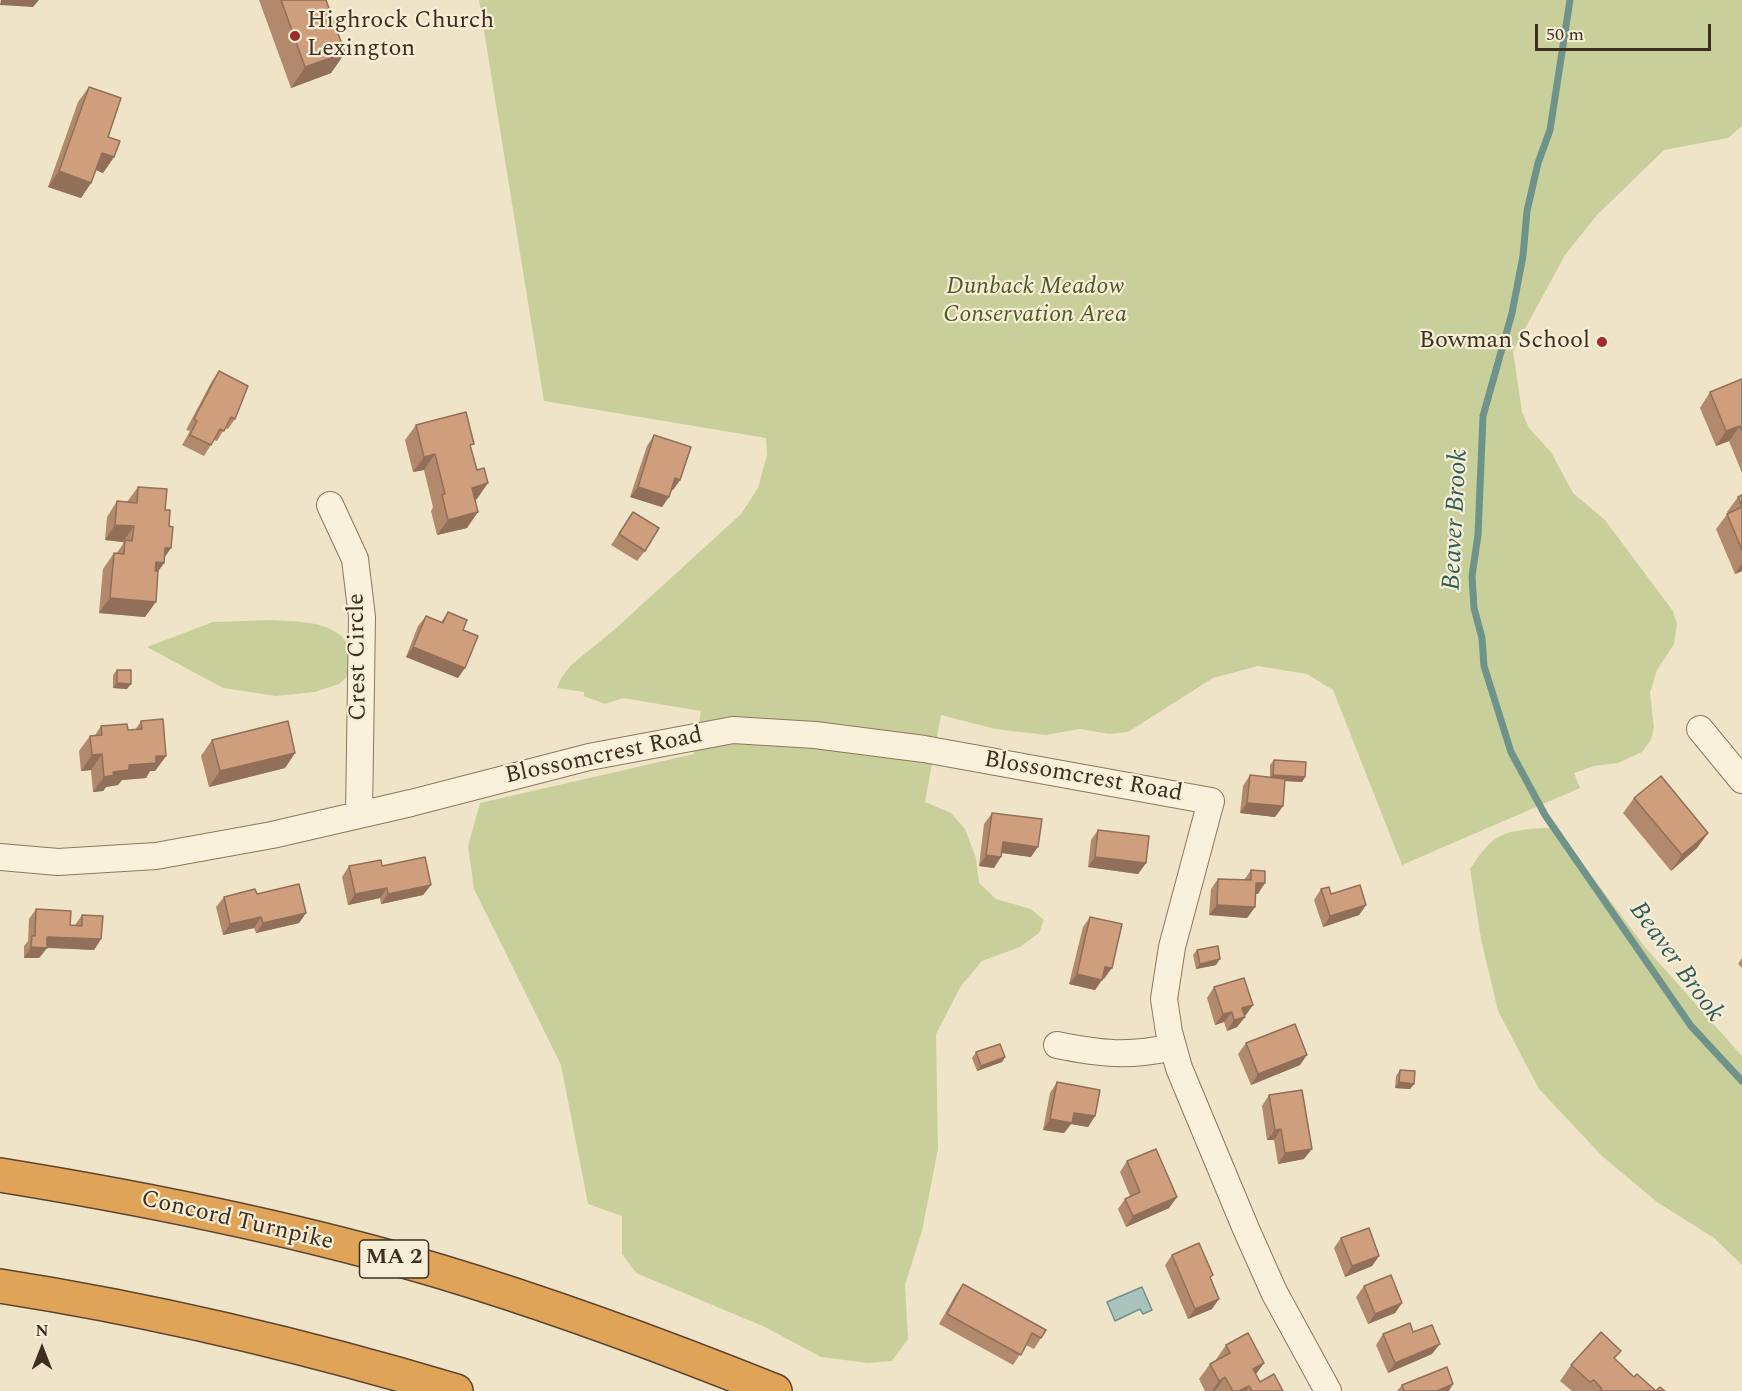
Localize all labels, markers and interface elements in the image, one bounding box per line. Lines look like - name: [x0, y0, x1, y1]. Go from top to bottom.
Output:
- place label: Highrock Church Lexington: [307, 8, 494, 64]
- scale bar: [1538, 12, 1714, 50]
- text: 50 m: [1546, 21, 1584, 48]
- marker: Highrock Church Lexington: [288, 29, 302, 43]
- park label: Dunback Meadow Conservation Area: [943, 274, 1127, 330]
- place label: Bowman School: [1419, 328, 1590, 356]
- marker: Bowman School: [1595, 335, 1609, 349]
- water label: Beaver Brook: [1438, 449, 1476, 591]
- street label: Crest Circle: [343, 593, 375, 721]
- street label: Blossomcrest Road: [503, 722, 705, 792]
- street label: Blossomcrest Road: [982, 746, 1184, 810]
- water label: Beaver Brook: [1621, 897, 1729, 1029]
- street label: Concord Turnpike: [138, 1186, 336, 1258]
- road number: MA 2: [360, 1240, 428, 1278]
- north arrow: [12, 1319, 72, 1379]
- text: N: [35, 1319, 49, 1343]

